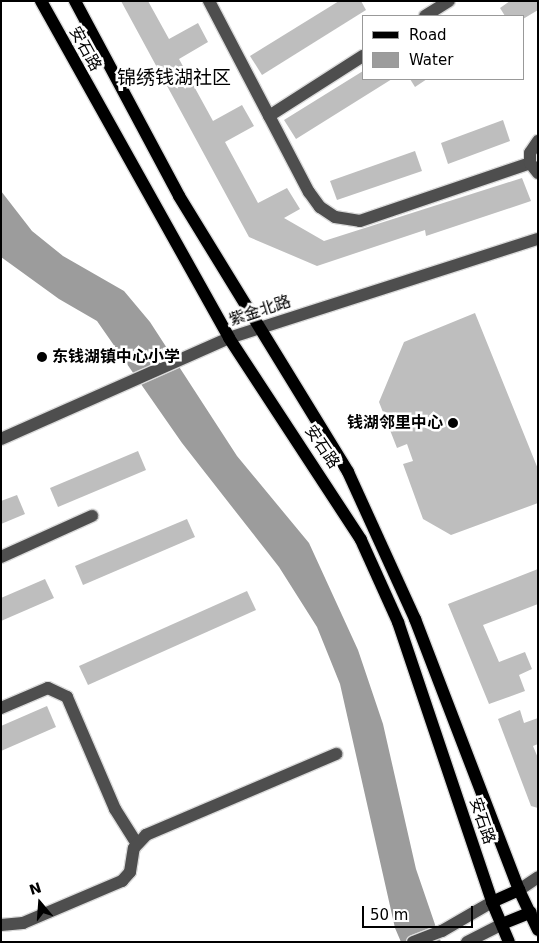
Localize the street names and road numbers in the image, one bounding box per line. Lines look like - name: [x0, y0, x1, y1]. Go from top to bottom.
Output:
- street label: 安石路: [65, 23, 105, 75]
- street label: 紫金北路: [227, 292, 293, 330]
- street label: 安石路: [301, 422, 343, 472]
- street label: 安石路: [465, 795, 499, 847]

